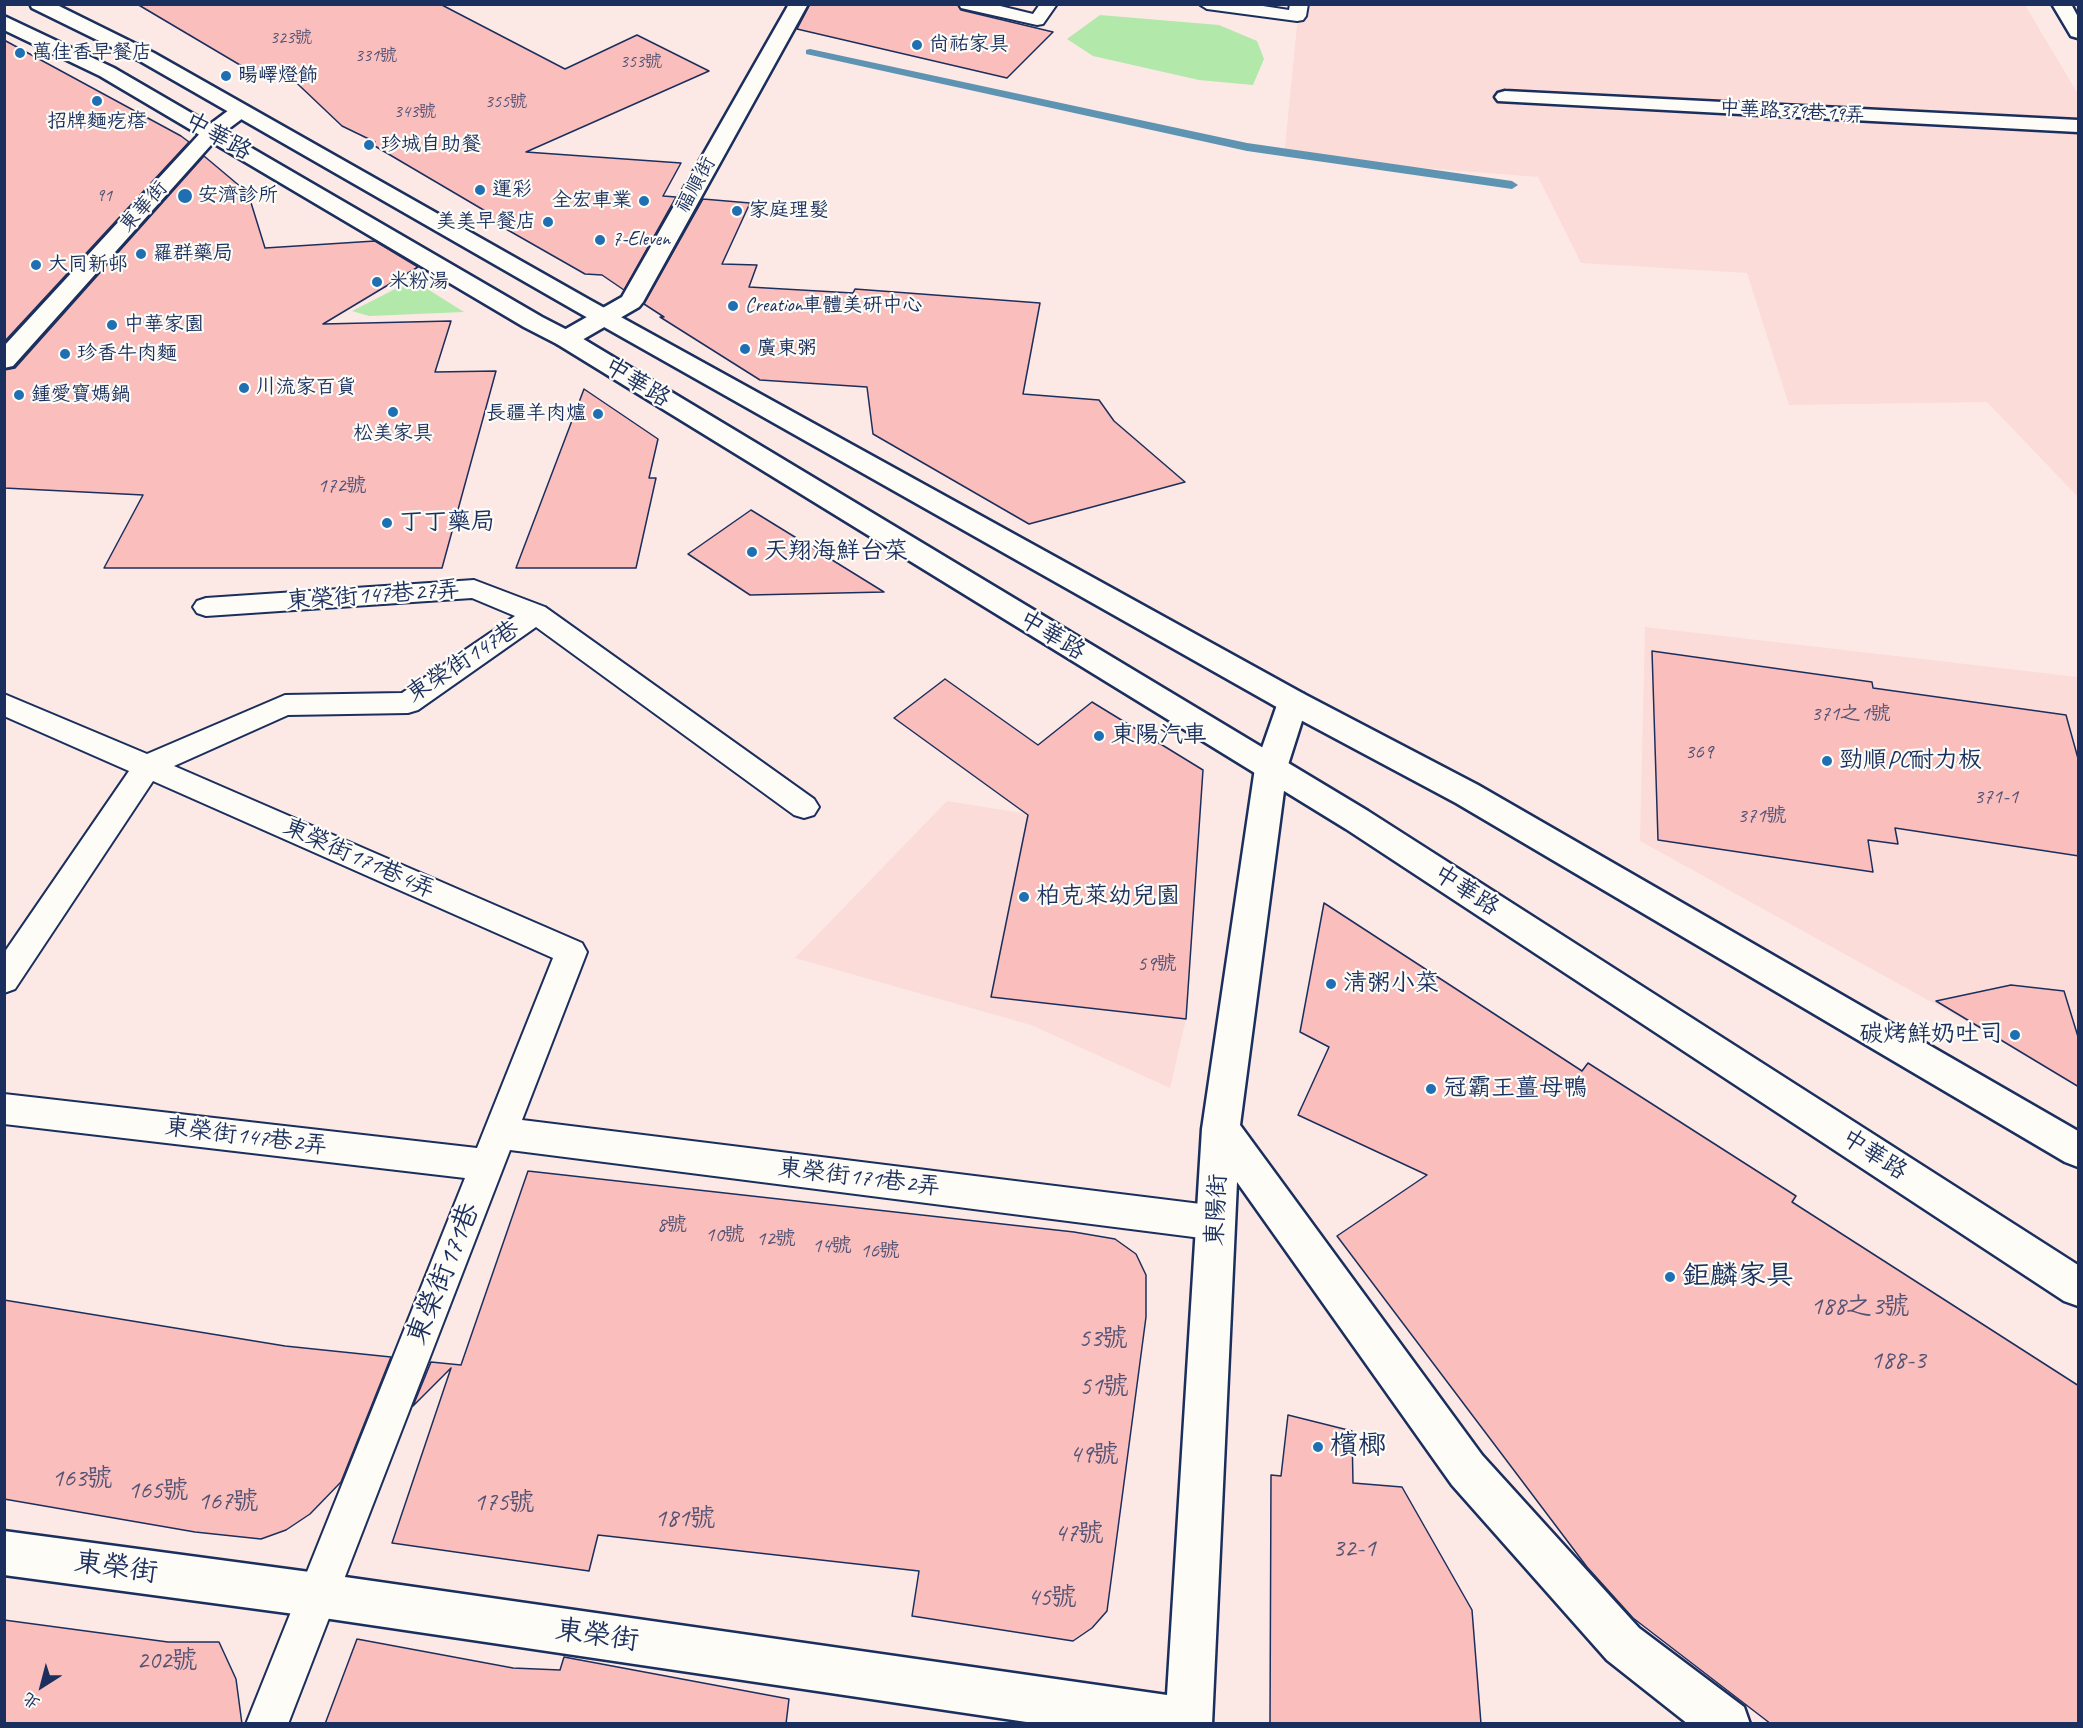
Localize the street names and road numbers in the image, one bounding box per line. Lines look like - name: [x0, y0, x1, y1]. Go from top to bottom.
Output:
- street label: 中華路379巷19弄: [1719, 96, 1865, 128]
- street label: 中華路: [180, 107, 256, 167]
- street label: 福順街: [671, 153, 721, 217]
- street label: 東華街: [115, 177, 173, 237]
- street label: 中華路: [599, 352, 675, 414]
- street label: 東榮街147巷27弄: [285, 576, 461, 616]
- street label: 中華路: [1014, 605, 1090, 667]
- street label: 東榮街147巷: [401, 615, 525, 709]
- street label: 東榮街171巷4弄: [279, 813, 439, 905]
- street label: 中華路: [1428, 859, 1504, 923]
- street label: 東榮街147巷2弄: [163, 1113, 329, 1161]
- street label: 中華路: [1836, 1123, 1912, 1187]
- street label: 東榮街171巷2弄: [776, 1154, 942, 1202]
- street label: 東陽街: [1201, 1173, 1233, 1247]
- street label: 東榮街171巷: [400, 1198, 488, 1350]
- street label: 東榮街: [72, 1546, 160, 1590]
- street label: 東榮街: [553, 1614, 641, 1658]

